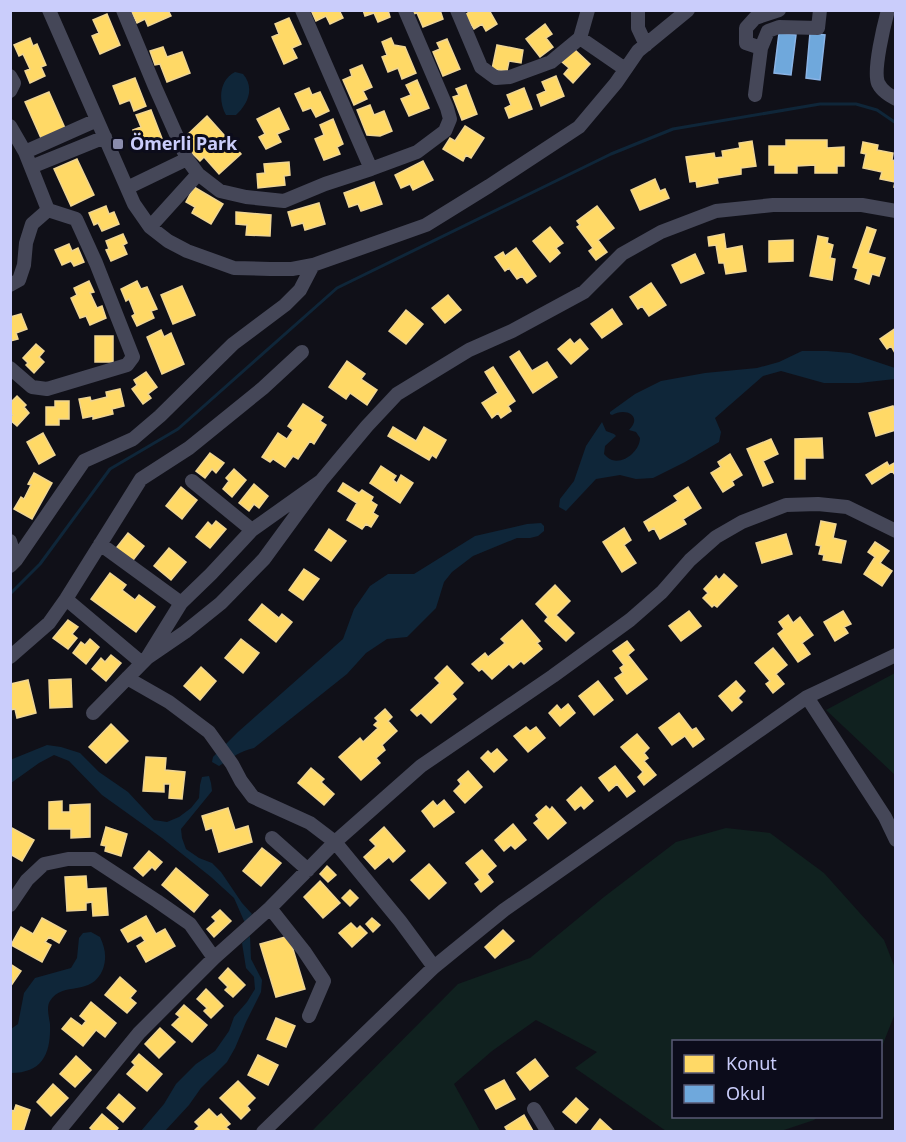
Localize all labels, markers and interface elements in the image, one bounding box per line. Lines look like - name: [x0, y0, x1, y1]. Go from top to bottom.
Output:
- place label: Ömerli Park: [130, 131, 238, 155]
- marker: Ömerli Park: [111, 137, 125, 151]
- legend: [672, 1040, 882, 1118]
- text: Konut: [726, 1051, 777, 1075]
- text: Okul: [726, 1081, 765, 1105]

